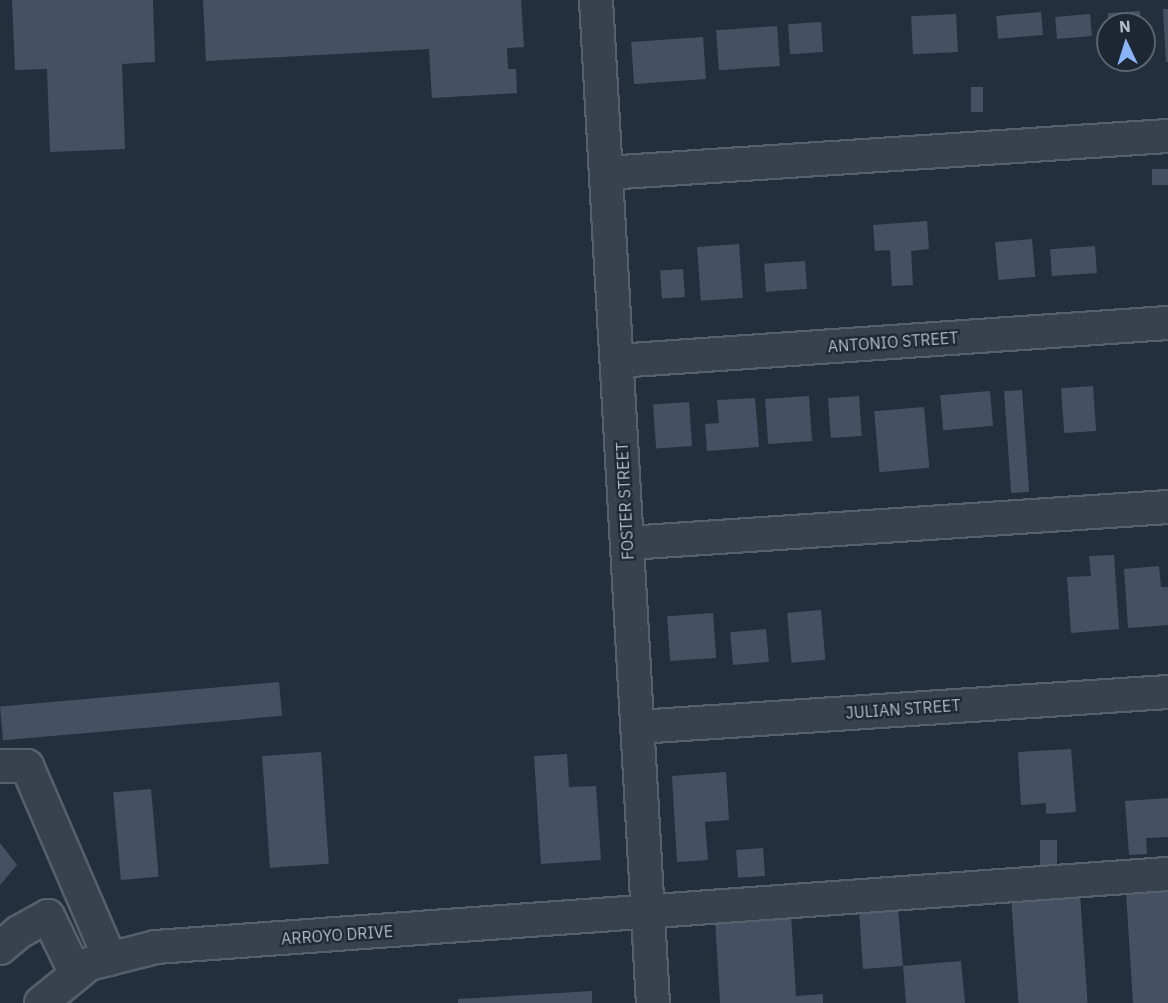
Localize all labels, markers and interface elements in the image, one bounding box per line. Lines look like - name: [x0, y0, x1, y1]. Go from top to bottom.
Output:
- north arrow: [1096, 12, 1156, 72]
- text: N: [1118, 16, 1131, 36]
- street label: ANTONIO STREET: [827, 328, 959, 356]
- street label: FOSTER STREET: [612, 442, 638, 560]
- street label: JULIAN STREET: [845, 695, 961, 723]
- street label: ARROYO DRIVE: [280, 922, 394, 948]

